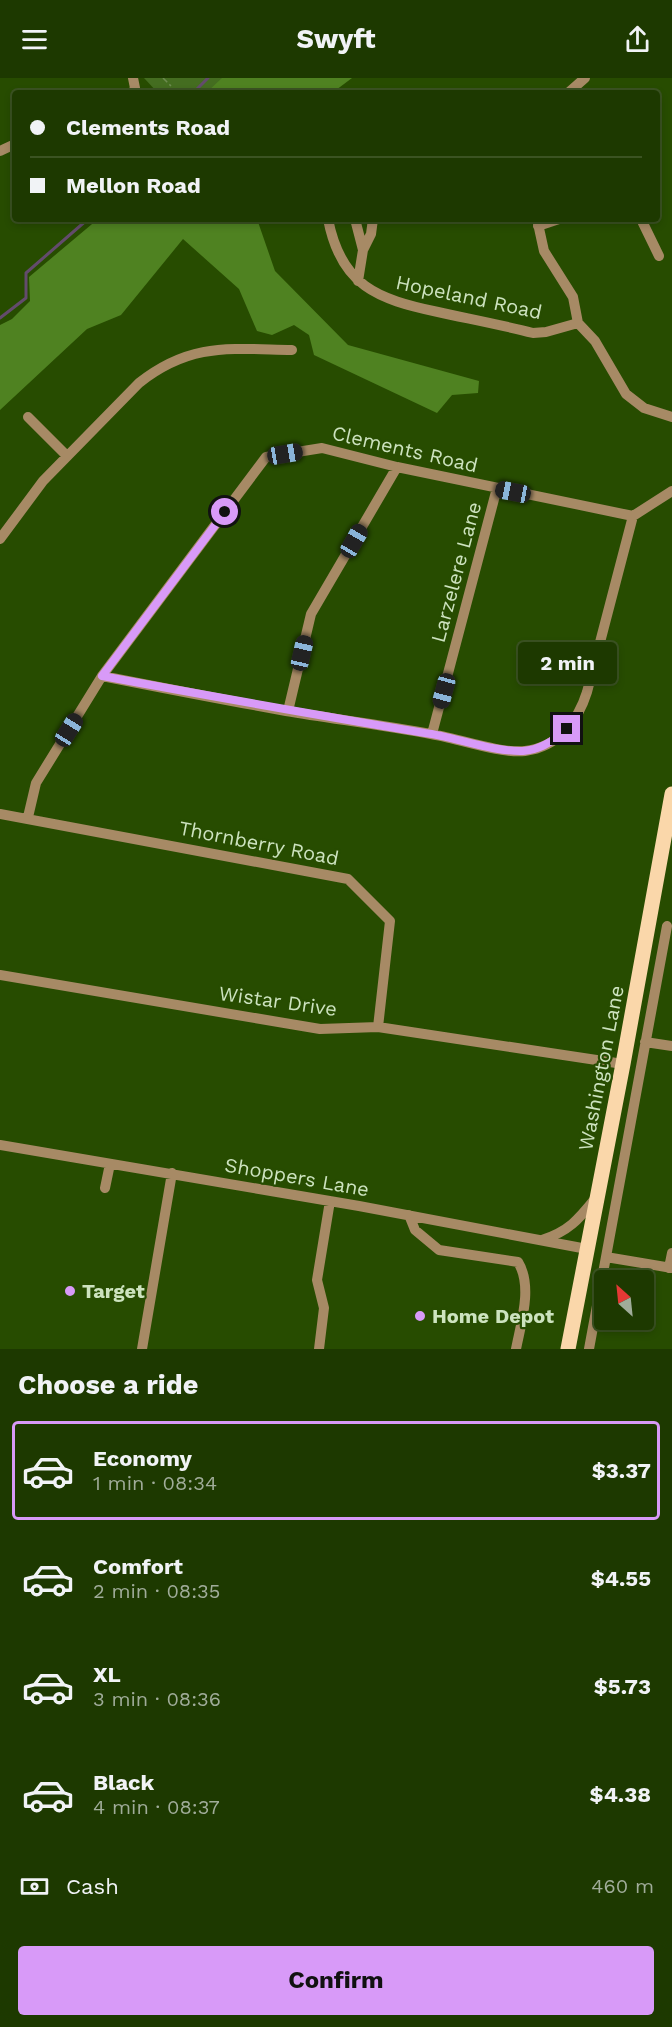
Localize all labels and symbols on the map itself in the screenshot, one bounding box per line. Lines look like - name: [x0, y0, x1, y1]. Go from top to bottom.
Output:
- street label: Hopeland Road: [394, 270, 544, 324]
- street label: Clements Road: [330, 421, 480, 477]
- car: [266, 442, 304, 466]
- car: [494, 480, 532, 504]
- route start: [211, 498, 238, 525]
- street label: Larzelere Lane: [426, 499, 486, 645]
- car: [337, 521, 371, 561]
- car: [289, 633, 315, 673]
- callout: 2 min: [518, 642, 616, 684]
- car: [431, 671, 457, 711]
- car: [52, 710, 86, 750]
- route end: [553, 715, 580, 742]
- street label: Thornberry Road: [177, 816, 341, 870]
- street label: Wistar Drive: [217, 981, 339, 1021]
- street label: Washington Lane: [573, 983, 629, 1153]
- street label: Shoppers Lane: [223, 1152, 371, 1202]
- north arrow: [594, 1270, 654, 1330]
- place label: Target: [82, 1279, 145, 1303]
- marker: Target: [63, 1284, 77, 1298]
- place label: Home Depot: [432, 1304, 554, 1328]
- marker: Home Depot: [413, 1309, 427, 1323]

